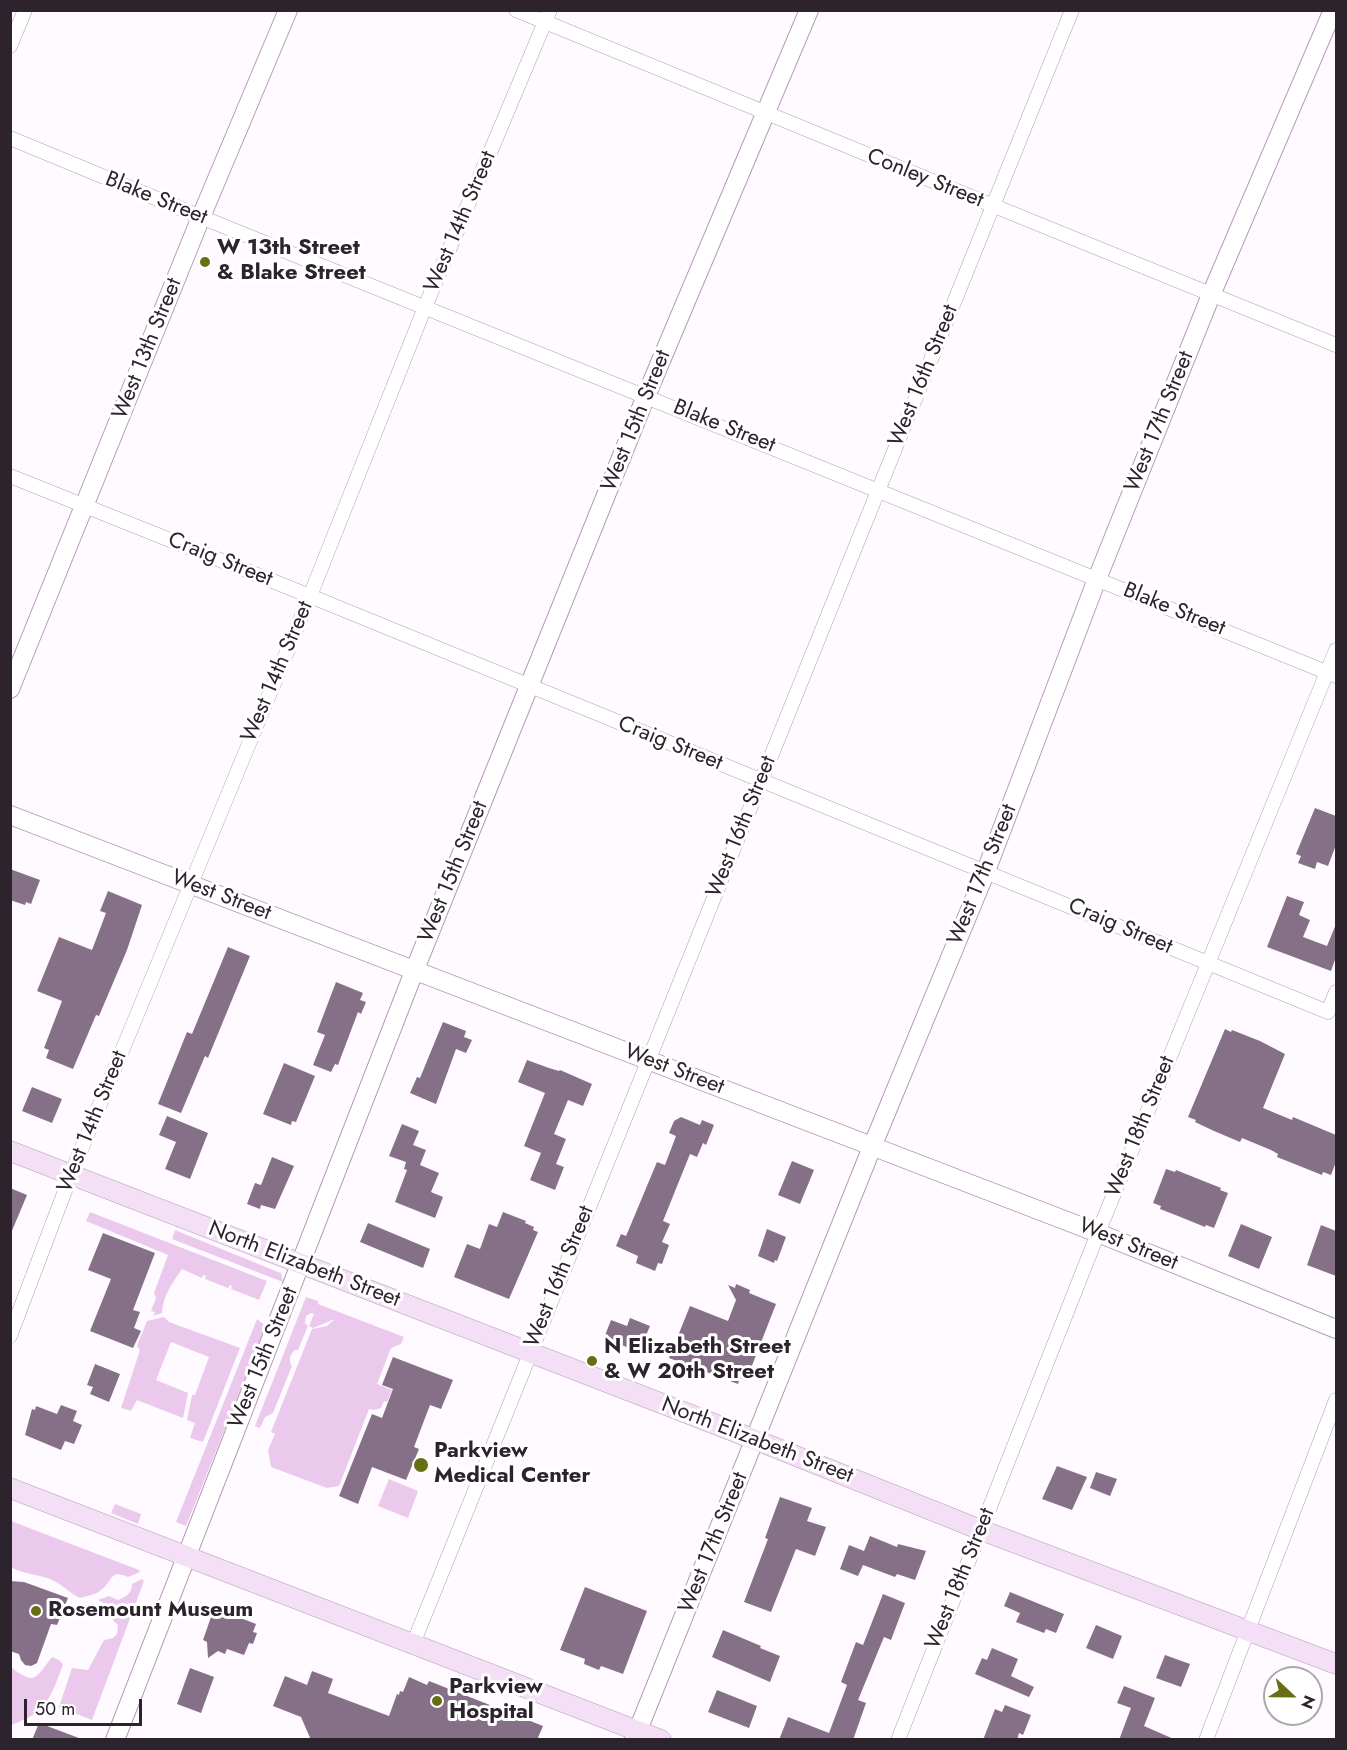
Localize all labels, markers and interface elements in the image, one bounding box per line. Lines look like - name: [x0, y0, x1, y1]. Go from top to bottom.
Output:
- street label: Conley Street: [863, 144, 987, 214]
- street label: West 14th Street: [419, 147, 503, 297]
- street label: Blake Street: [101, 167, 211, 231]
- place label: W 13th Street & Blake Street: [217, 236, 366, 288]
- marker: W 13th Street & Blake Street: [198, 255, 212, 269]
- street label: West 13th Street: [108, 275, 188, 423]
- street label: West 16th Street: [884, 301, 964, 451]
- street label: West 15th Street: [597, 346, 677, 496]
- street label: West 17th Street: [1120, 348, 1200, 496]
- street label: Blake Street: [669, 395, 779, 459]
- street label: Craig Street: [164, 527, 276, 593]
- street label: Blake Street: [1119, 578, 1229, 642]
- street label: West 14th Street: [236, 597, 320, 747]
- street label: Craig Street: [614, 711, 726, 777]
- street label: West 16th Street: [702, 752, 782, 902]
- street label: West 15th Street: [414, 797, 494, 947]
- street label: West 17th Street: [943, 801, 1023, 949]
- street label: West Street: [167, 865, 275, 927]
- street label: Craig Street: [1064, 893, 1176, 961]
- street label: West Street: [620, 1039, 728, 1101]
- street label: West 14th Street: [53, 1047, 133, 1197]
- street label: West 18th Street: [1101, 1053, 1181, 1201]
- street label: West 16th Street: [520, 1202, 600, 1352]
- street label: West Street: [1075, 1213, 1181, 1277]
- street label: North Elizabeth Street: [204, 1216, 404, 1314]
- street label: West 15th Street: [224, 1283, 304, 1433]
- place label: N Elizabeth Street & W 20th Street: [604, 1335, 791, 1386]
- marker: N Elizabeth Street & W 20th Street: [585, 1354, 599, 1368]
- street label: North Elizabeth Street: [657, 1392, 857, 1490]
- place label: Parkview Medical Center: [434, 1439, 590, 1490]
- marker: Parkview Medical Center: [412, 1456, 430, 1474]
- street label: West 17th Street: [674, 1469, 754, 1617]
- street label: West 18th Street: [921, 1505, 1001, 1653]
- place label: Rosemount Museum: [48, 1598, 253, 1624]
- marker: Rosemount Museum: [29, 1604, 43, 1618]
- north arrow: [1263, 1666, 1323, 1726]
- place label: Parkview Hospital: [449, 1675, 543, 1726]
- scale bar: [27, 1687, 146, 1725]
- text: N: [1295, 1692, 1321, 1712]
- marker: Parkview Hospital: [430, 1694, 444, 1708]
- text: 50 m: [35, 1696, 75, 1722]

